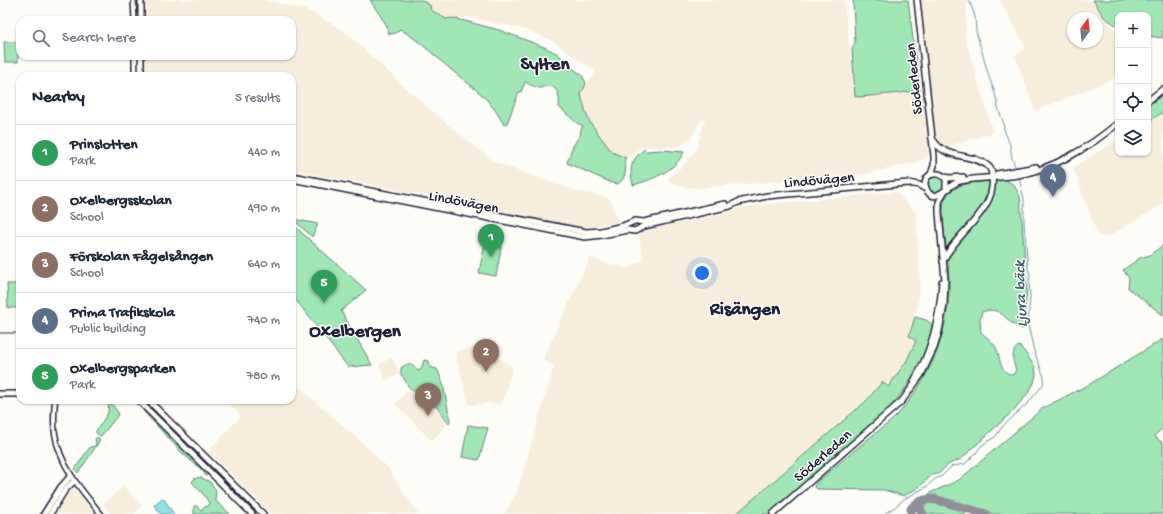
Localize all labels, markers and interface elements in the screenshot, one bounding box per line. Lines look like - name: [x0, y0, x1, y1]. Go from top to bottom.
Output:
- north arrow: [1067, 12, 1103, 48]
- map controls: [1115, 12, 1151, 156]
- button: +: [1115, 12, 1151, 48]
- search box: [16, 16, 296, 60]
- icon: search: [30, 27, 52, 49]
- text: Search here: [62, 29, 136, 47]
- street label: Söderleden: [902, 42, 928, 115]
- button: −: [1115, 48, 1151, 84]
- district label: Sylten: [521, 54, 570, 77]
- button: locate: [1115, 84, 1151, 120]
- text: Nearby: [32, 88, 85, 108]
- text: 5 results: [235, 91, 280, 106]
- button: layers: [1115, 120, 1151, 156]
- text: Prinslotten: [70, 136, 138, 154]
- text: 1: [42, 145, 48, 160]
- text: 440 m: [248, 145, 280, 160]
- text: Park: [70, 154, 95, 169]
- pin: 4: [1040, 164, 1066, 197]
- street label: Lindövägen: [783, 169, 855, 193]
- street label: Lindövägen: [427, 187, 500, 219]
- text: Oxelbergsskolan: [70, 192, 172, 210]
- text: 2: [42, 201, 48, 216]
- text: 490 m: [248, 201, 280, 216]
- text: School: [70, 210, 104, 225]
- pin: 1: [478, 224, 504, 257]
- text: Förskolan Fågelsången: [70, 248, 213, 266]
- text: 3: [42, 257, 48, 272]
- text: 640 m: [248, 257, 280, 272]
- water label: Ljura bäck: [1012, 259, 1033, 327]
- your location: [692, 263, 712, 283]
- text: School: [70, 266, 104, 281]
- pin: 5: [311, 270, 337, 303]
- district label: Risängen: [709, 299, 781, 322]
- text: Prima Trafikskola: [70, 304, 175, 322]
- text: 4: [42, 313, 48, 328]
- text: 740 m: [247, 313, 280, 328]
- district label: Oxelbergen: [309, 321, 402, 344]
- text: Public building: [70, 322, 146, 337]
- pin: 2: [473, 339, 499, 372]
- text: Oxelbergsparken: [70, 360, 176, 378]
- text: 5: [42, 369, 48, 384]
- text: 780 m: [246, 369, 280, 384]
- text: Park: [70, 378, 95, 393]
- pin: 3: [415, 383, 441, 416]
- street label: Söderleden: [791, 426, 856, 487]

